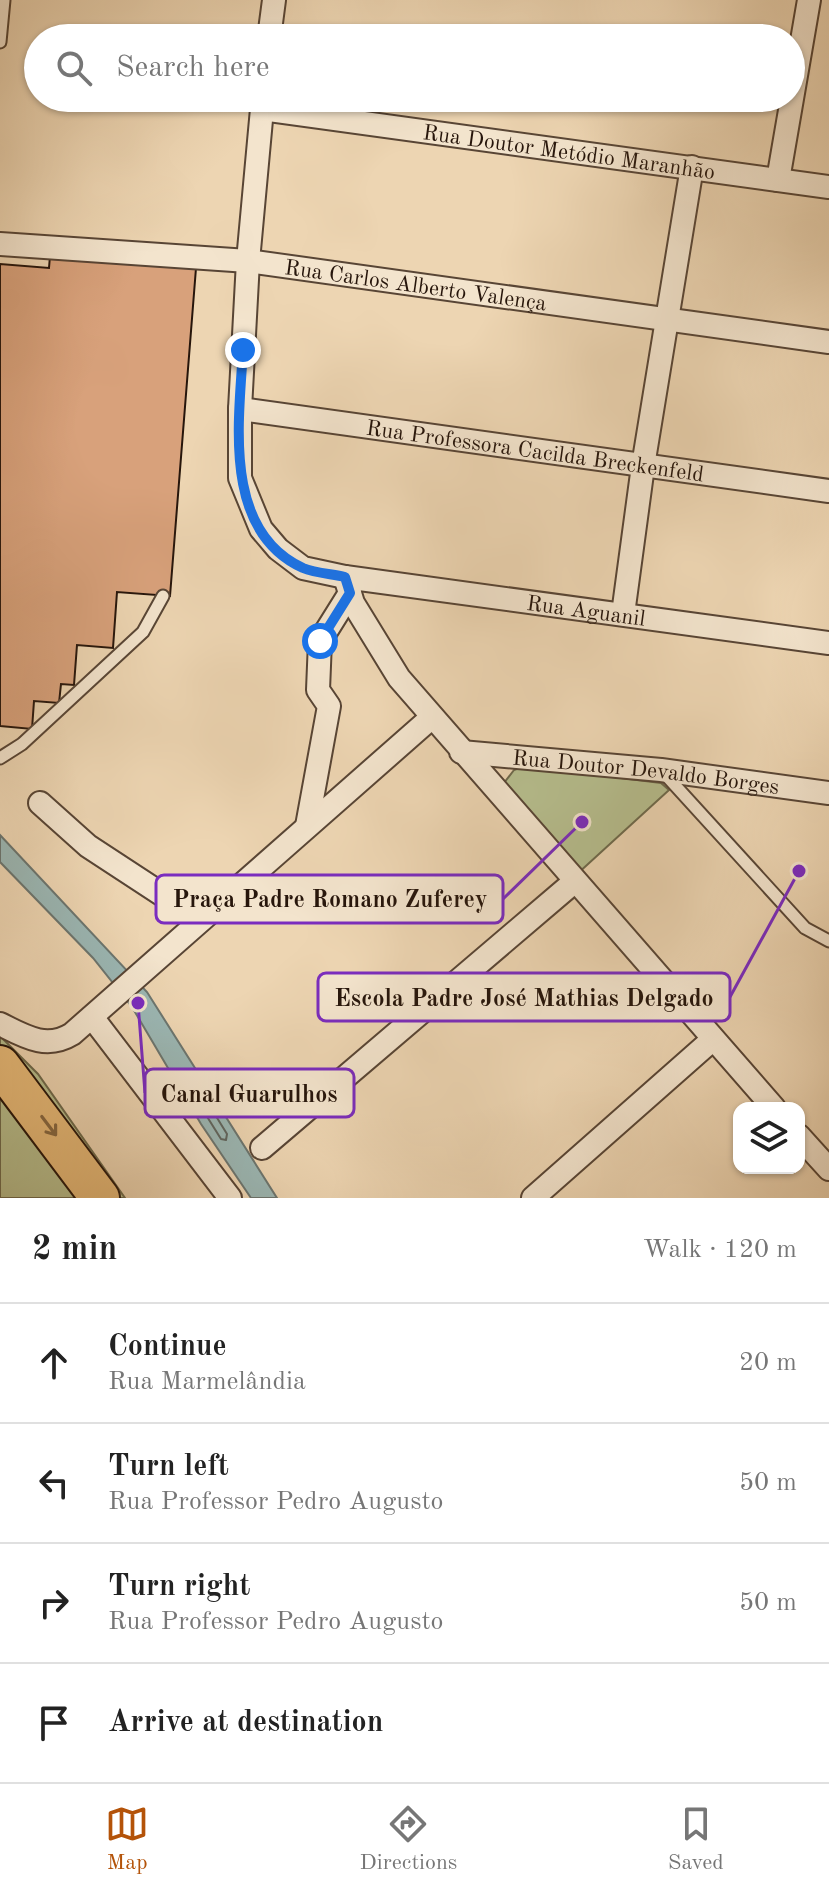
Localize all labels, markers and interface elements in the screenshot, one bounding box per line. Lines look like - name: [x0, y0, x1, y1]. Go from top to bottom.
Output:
- search box: [24, 24, 805, 112]
- icon: search: [52, 46, 96, 90]
- text: Search here: [116, 53, 270, 83]
- street label: Rua Doutor Metódio Maranhão: [421, 122, 716, 184]
- street label: Rua Carlos Alberto Valença: [283, 257, 548, 316]
- route end: [225, 332, 261, 368]
- street label: Rua Professora Cacilda Breckenfeld: [365, 418, 705, 486]
- street label: Rua Aguanil: [525, 593, 647, 631]
- route start: [302, 623, 338, 659]
- street label: Rua Doutor Devaldo Borges: [511, 748, 781, 799]
- callout: Praça Padre Romano Zuferey: [156, 875, 503, 923]
- text: Praça Padre Romano Zuferey: [172, 889, 488, 913]
- callout: Escola Padre José Mathias Delgado: [318, 973, 730, 1021]
- text: Escola Padre José Mathias Delgado: [334, 988, 714, 1012]
- callout: Canal Guarulhos: [145, 1069, 354, 1117]
- text: Canal Guarulhos: [160, 1084, 338, 1108]
- map controls: [733, 1102, 805, 1174]
- button: layers: [733, 1102, 805, 1174]
- one-way arrow: [40, 1115, 57, 1136]
- text: 2 min: [32, 1233, 117, 1267]
- text: Walk · 120 m: [643, 1237, 797, 1263]
- text: Continue: [108, 1332, 227, 1362]
- icon: ahead: [32, 1341, 76, 1385]
- text: 20 m: [739, 1350, 797, 1376]
- text: Rua Marmelândia: [108, 1369, 306, 1395]
- text: Turn left: [108, 1452, 229, 1482]
- icon: left: [32, 1461, 76, 1505]
- text: 50 m: [739, 1470, 797, 1496]
- text: Rua Professor Pedro Augusto: [108, 1489, 443, 1515]
- text: Turn right: [108, 1572, 250, 1602]
- icon: right: [32, 1581, 76, 1625]
- text: 50 m: [739, 1590, 797, 1616]
- text: Rua Professor Pedro Augusto: [108, 1609, 443, 1635]
- icon: arrive: [32, 1701, 76, 1745]
- text: Arrive at destination: [108, 1708, 383, 1738]
- tab: Map: [105, 1802, 149, 1877]
- tab: Directions: [360, 1802, 457, 1877]
- tab: Saved: [668, 1802, 724, 1877]

